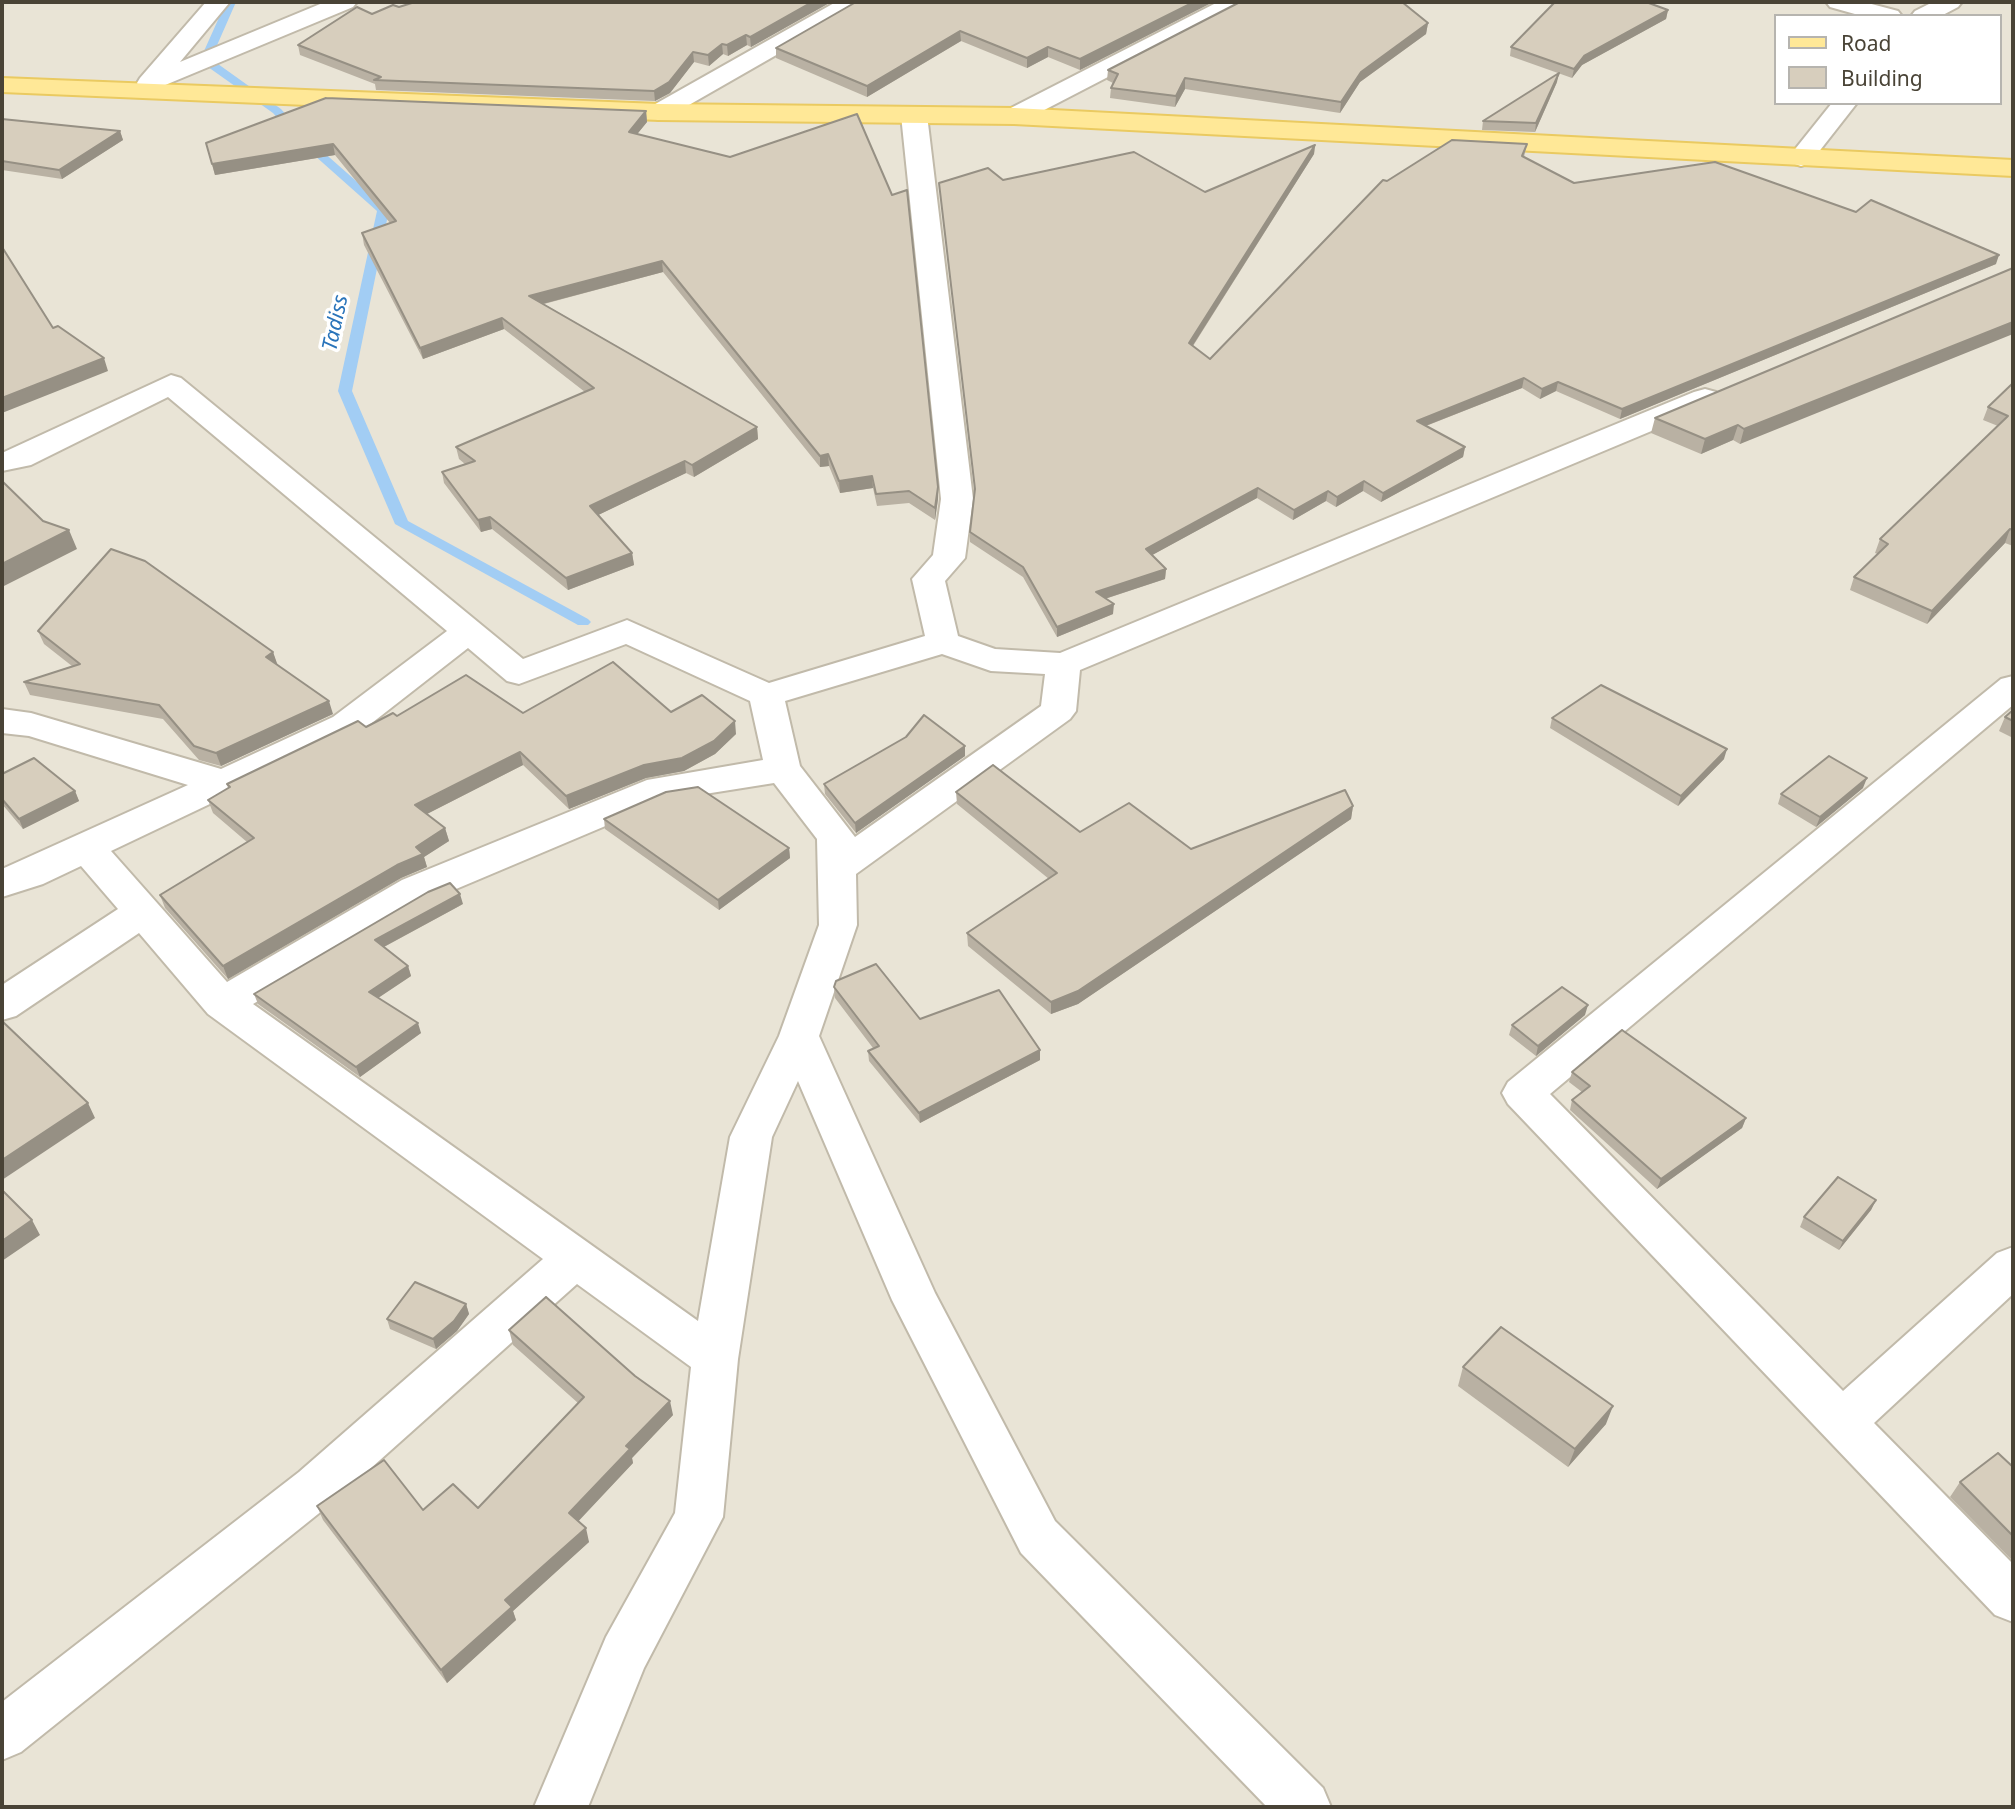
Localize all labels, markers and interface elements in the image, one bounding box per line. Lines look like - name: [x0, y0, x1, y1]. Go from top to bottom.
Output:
- legend: [1773, 14, 2001, 105]
- text: Road: [1841, 29, 1891, 57]
- text: Building: [1841, 64, 1923, 92]
- water label: Tadiss: [318, 293, 354, 353]

